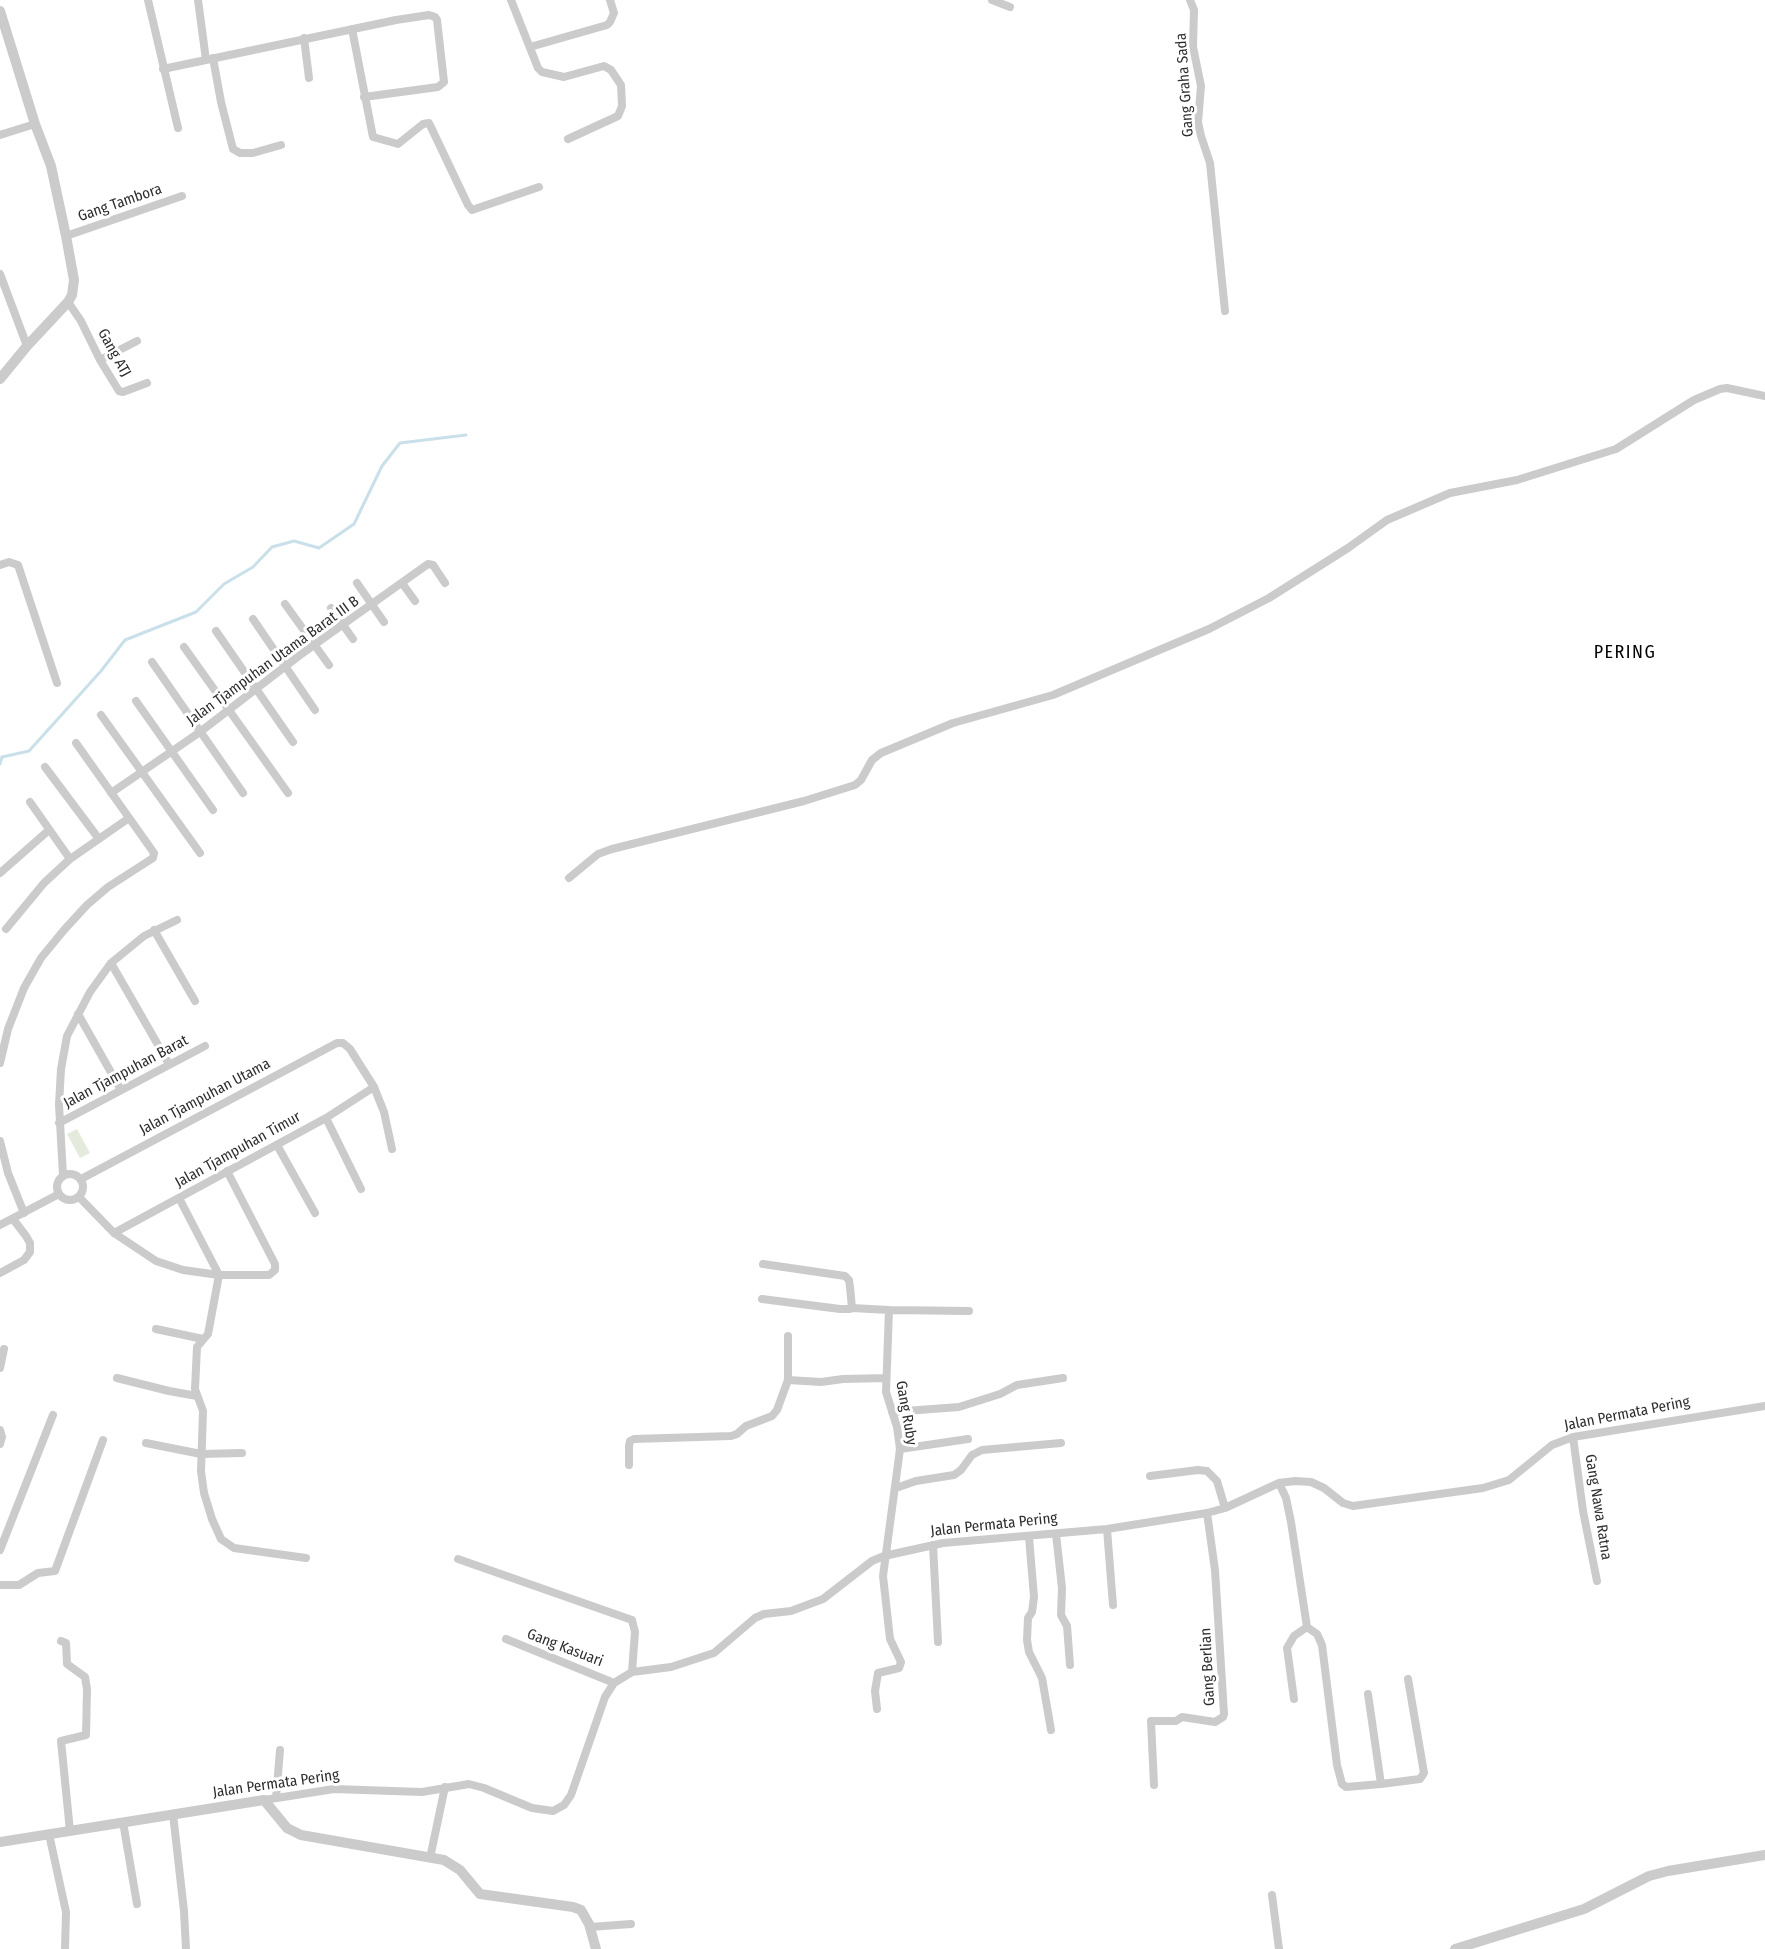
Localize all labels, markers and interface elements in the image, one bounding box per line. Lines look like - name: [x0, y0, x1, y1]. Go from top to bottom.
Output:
- street label: Gang Graha Sada: [1172, 32, 1198, 138]
- street label: Gang Tambora: [76, 180, 164, 226]
- street label: Gang ATJ: [93, 326, 135, 380]
- street label: Jalan Tjampuhan Utama Barat III B: [183, 592, 363, 730]
- district label: PERING: [1594, 642, 1656, 664]
- street label: Jalan Tjampuhan Barat: [61, 1032, 191, 1112]
- street label: Jalan Tjampuhan Utama: [137, 1055, 273, 1139]
- street label: Jalan Tjampuhan Timur: [172, 1108, 304, 1192]
- street label: Gang Ruby: [891, 1379, 921, 1447]
- street label: Jalan Permata Pering: [1563, 1393, 1691, 1435]
- street label: Gang Nawa Ratna: [1581, 1453, 1615, 1561]
- street label: Jalan Permata Pering: [930, 1509, 1058, 1541]
- street label: Gang Kasuari: [524, 1625, 606, 1671]
- street label: Gang Berlian: [1197, 1627, 1219, 1707]
- street label: Jalan Permata Pering: [212, 1766, 340, 1802]

